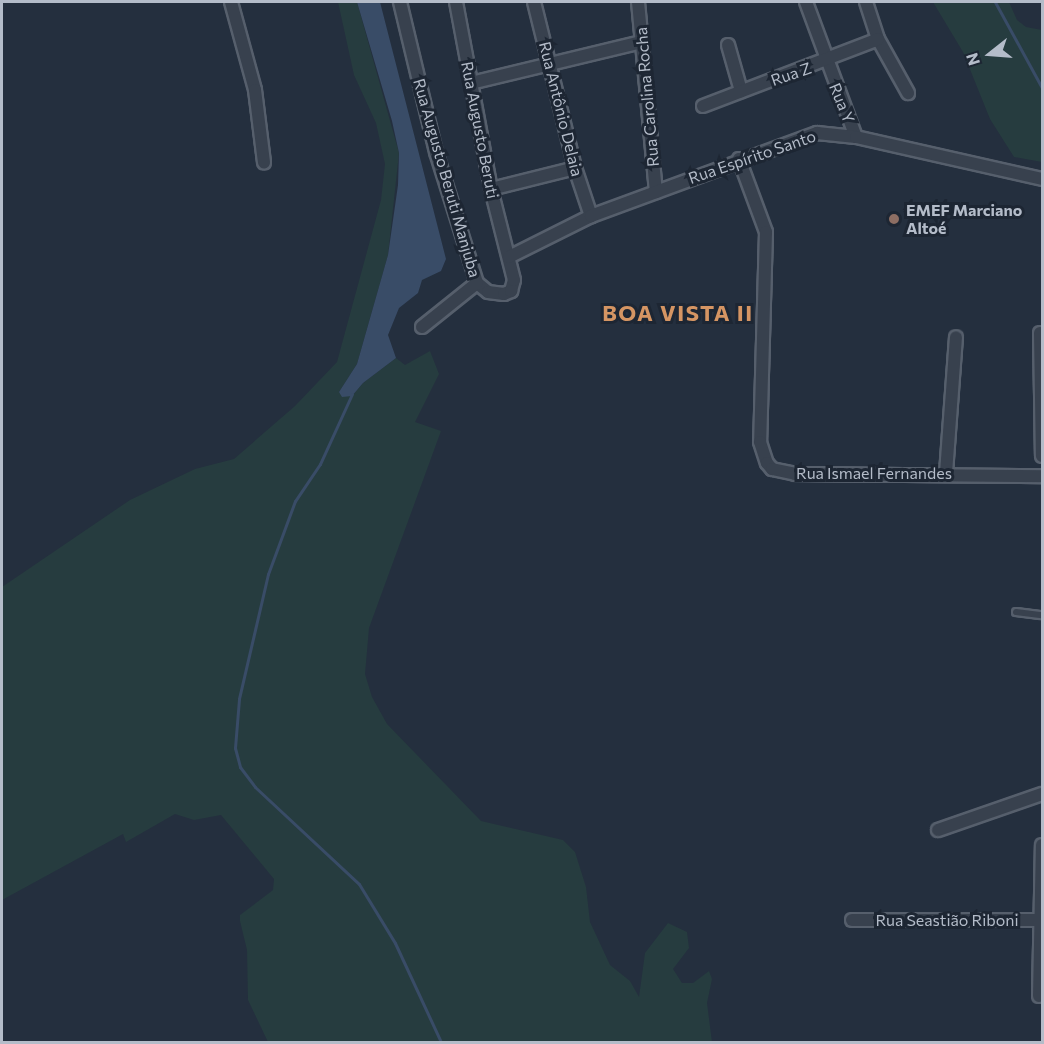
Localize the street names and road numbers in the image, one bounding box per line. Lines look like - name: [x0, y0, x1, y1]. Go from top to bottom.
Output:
- street label: Rua Carolina Rocha: [631, 26, 663, 168]
- street label: Rua Antônio Delaia: [535, 40, 587, 178]
- street label: Rua Z: [768, 58, 814, 90]
- street label: Rua Augusto Beruti: [457, 60, 503, 200]
- street label: Rua Augusto Beruti Manjuba: [409, 76, 485, 280]
- street label: Rua Y: [825, 80, 859, 126]
- street label: Rua Espírito Santo: [686, 126, 818, 188]
- street label: Rua Ismael Fernandes: [796, 463, 952, 483]
- street label: Rua Seastião Riboni: [875, 910, 1019, 930]

